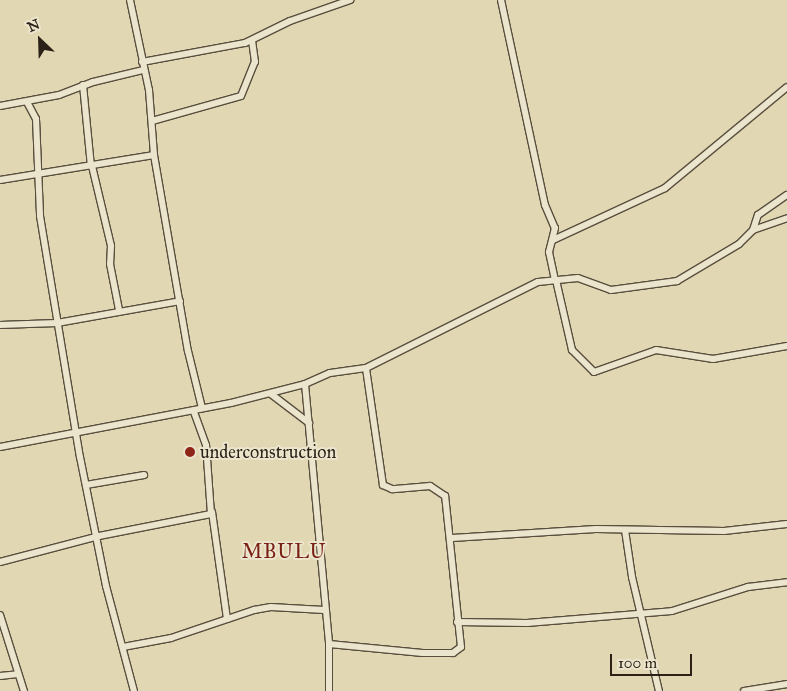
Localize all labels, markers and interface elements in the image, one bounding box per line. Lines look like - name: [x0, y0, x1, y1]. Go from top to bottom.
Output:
- north arrow: [15, 15, 65, 65]
- text: N: [25, 16, 43, 36]
- place label: underconstruction: [200, 441, 336, 463]
- marker: underconstruction: [184, 446, 196, 458]
- district label: MBULU: [241, 539, 327, 563]
- scale bar: [612, 644, 694, 676]
- text: 100 m: [618, 654, 657, 672]

